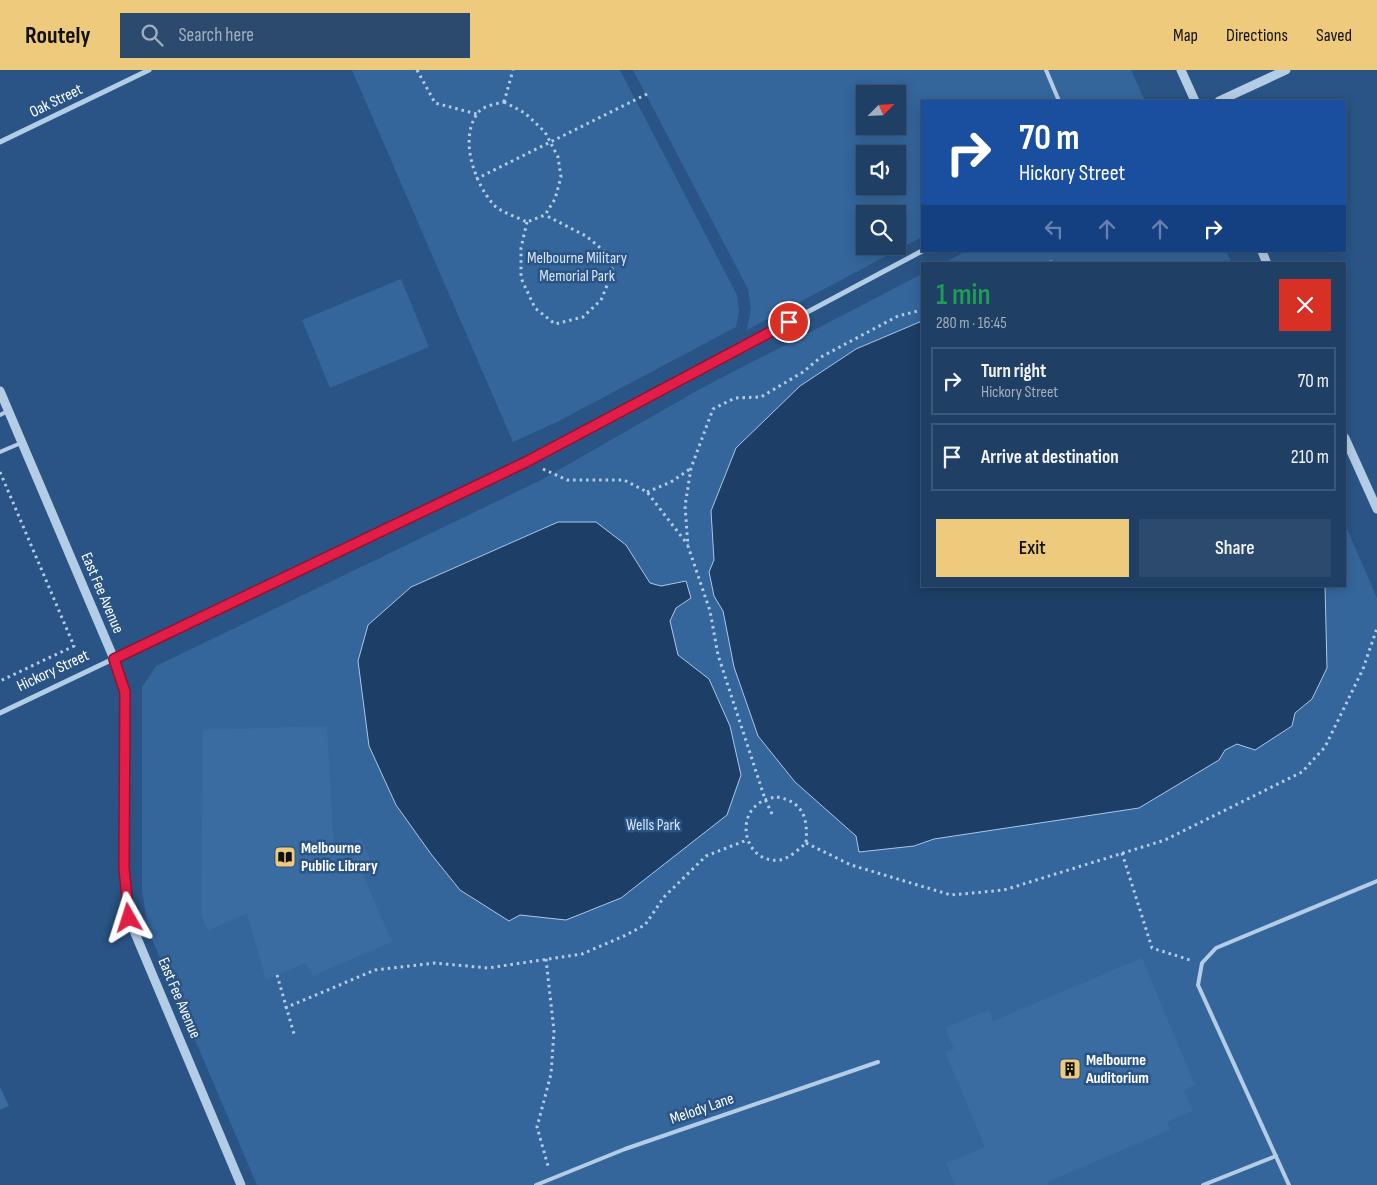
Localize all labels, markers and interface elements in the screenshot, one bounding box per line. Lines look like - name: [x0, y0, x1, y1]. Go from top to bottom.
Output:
- search box: [120, 13, 470, 58]
- text: Routely: [25, 21, 90, 50]
- icon: search: [138, 21, 166, 49]
- text: Search here: [178, 24, 254, 47]
- text: Map: [1173, 25, 1198, 46]
- text: Directions: [1226, 25, 1288, 46]
- text: Saved: [1316, 25, 1352, 46]
- street label: Oak Street: [27, 80, 86, 122]
- north arrow: [856, 85, 906, 135]
- map controls: [856, 85, 906, 255]
- text: 70 m: [1019, 117, 1079, 160]
- icon: right: [936, 120, 1001, 185]
- button: sound: [856, 145, 906, 195]
- text: Hickory Street: [1019, 160, 1125, 187]
- button: search: [856, 205, 906, 255]
- icon: left: [1040, 215, 1068, 243]
- icon: ahead: [1093, 215, 1121, 243]
- icon: ahead: [1146, 215, 1174, 243]
- icon: right: [1199, 215, 1227, 243]
- park label: Melbourne Military Memorial Park: [527, 249, 627, 286]
- text: 1 min: [936, 277, 991, 313]
- button: close: [1279, 279, 1331, 331]
- pin: [768, 301, 810, 343]
- icon: arrive: [775, 308, 803, 336]
- text: 280 m · 16:45: [936, 314, 1007, 333]
- text: Turn right: [981, 360, 1046, 383]
- icon: right: [938, 367, 966, 395]
- text: 70 m: [1298, 370, 1329, 393]
- text: Hickory Street: [981, 383, 1058, 402]
- icon: arrive: [938, 443, 966, 471]
- text: Arrive at destination: [981, 446, 1119, 469]
- text: 210 m: [1291, 446, 1329, 469]
- button: Exit: [936, 519, 1129, 577]
- button: Share: [1139, 519, 1331, 577]
- street label: East Fee Avenue: [76, 550, 128, 636]
- street label: Hickory Street: [14, 646, 92, 696]
- park label: Wells Park: [626, 816, 680, 835]
- place label: Melbourne Public Library: [301, 839, 378, 876]
- library icon: Melbourne Public Library: [273, 845, 297, 869]
- position arrow: [102, 891, 154, 943]
- street label: East Fee Avenue: [153, 955, 205, 1041]
- place label: Melbourne Auditorium: [1085, 1051, 1149, 1088]
- building icon: Melbourne Auditorium: [1058, 1057, 1082, 1081]
- street label: Melody Lane: [668, 1089, 736, 1129]

